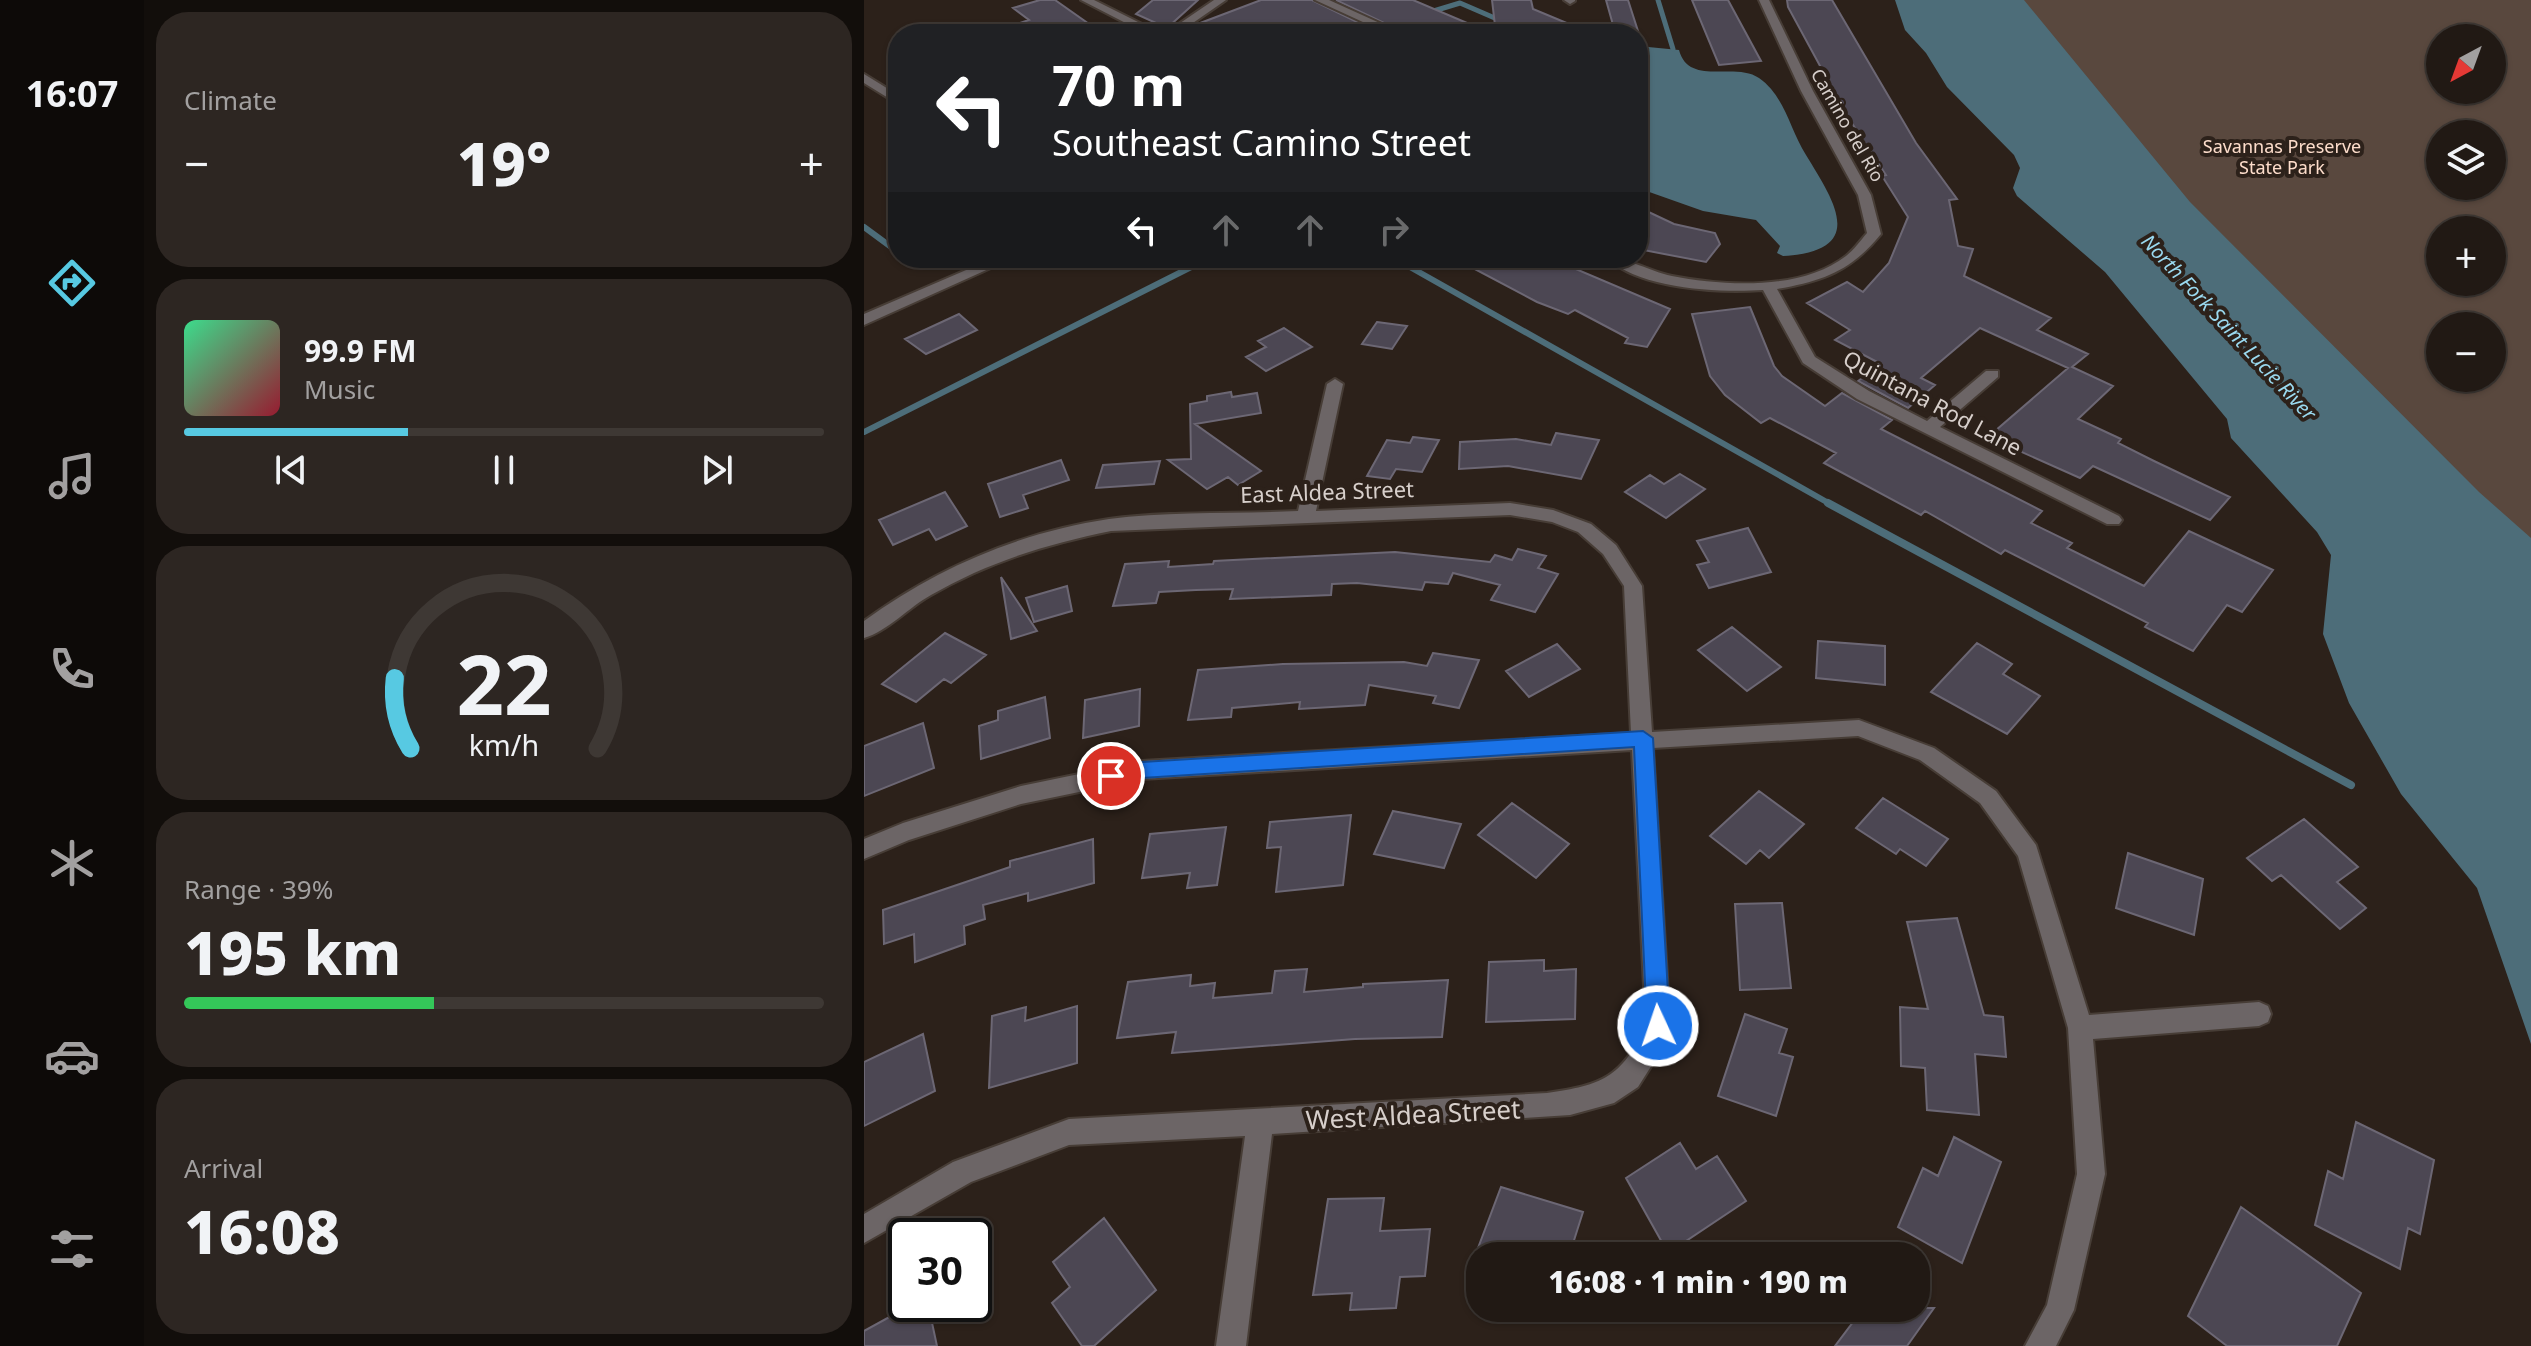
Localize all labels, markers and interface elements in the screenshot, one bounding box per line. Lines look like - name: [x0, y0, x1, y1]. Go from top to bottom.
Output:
- north arrow: [2426, 24, 2506, 104]
- map controls: [2426, 24, 2506, 392]
- text: 70 m: [1052, 46, 1185, 122]
- icon: left: [920, 56, 1024, 160]
- street label: Camino del Rio: [1806, 64, 1890, 186]
- text: 16:07: [26, 69, 118, 118]
- text: Climate: [184, 82, 277, 118]
- text: Southeast Camino Street: [1052, 118, 1471, 167]
- button: layers: [2426, 120, 2506, 200]
- text: 19°: [457, 122, 551, 204]
- text: −: [184, 133, 209, 193]
- text: +: [799, 133, 824, 193]
- park label: Savannas Preserve State Park: [2203, 134, 2361, 179]
- icon: left: [1120, 208, 1164, 252]
- icon: ahead: [1204, 208, 1248, 252]
- icon: ahead: [1288, 208, 1332, 252]
- icon: right: [1372, 208, 1416, 252]
- button: +: [2426, 216, 2506, 296]
- water label: North Fork Saint Lucie River: [2136, 228, 2323, 427]
- icon: directions: [44, 255, 100, 311]
- button: −: [2426, 312, 2506, 392]
- text: 99.9 FM: [304, 330, 416, 371]
- street label: Quintana Rod Lane: [1838, 342, 2028, 462]
- text: Music: [304, 371, 375, 407]
- icon: music: [44, 448, 100, 504]
- icon: previous: [269, 448, 313, 492]
- icon: pause: [482, 448, 526, 492]
- icon: next: [695, 448, 739, 492]
- street label: East Aldea Street: [1240, 473, 1414, 509]
- text: 22: [456, 626, 552, 739]
- icon: phone: [44, 641, 100, 697]
- text: km/h: [469, 725, 539, 764]
- pin: [1077, 742, 1145, 810]
- icon: arrive: [1089, 754, 1133, 798]
- icon: climate: [44, 835, 100, 891]
- text: Range · 39%: [184, 871, 333, 907]
- text: 195 km: [184, 911, 401, 993]
- position arrow: [1616, 984, 1700, 1068]
- icon: car: [44, 1028, 100, 1084]
- street label: West Aldea Street: [1305, 1090, 1521, 1138]
- text: Arrival: [184, 1150, 263, 1186]
- text: 16:08: [184, 1190, 340, 1272]
- speed limit sign: 30: [888, 1218, 992, 1322]
- icon: filters: [44, 1221, 100, 1277]
- text: 16:08 · 1 min · 190 m: [1548, 1261, 1848, 1302]

